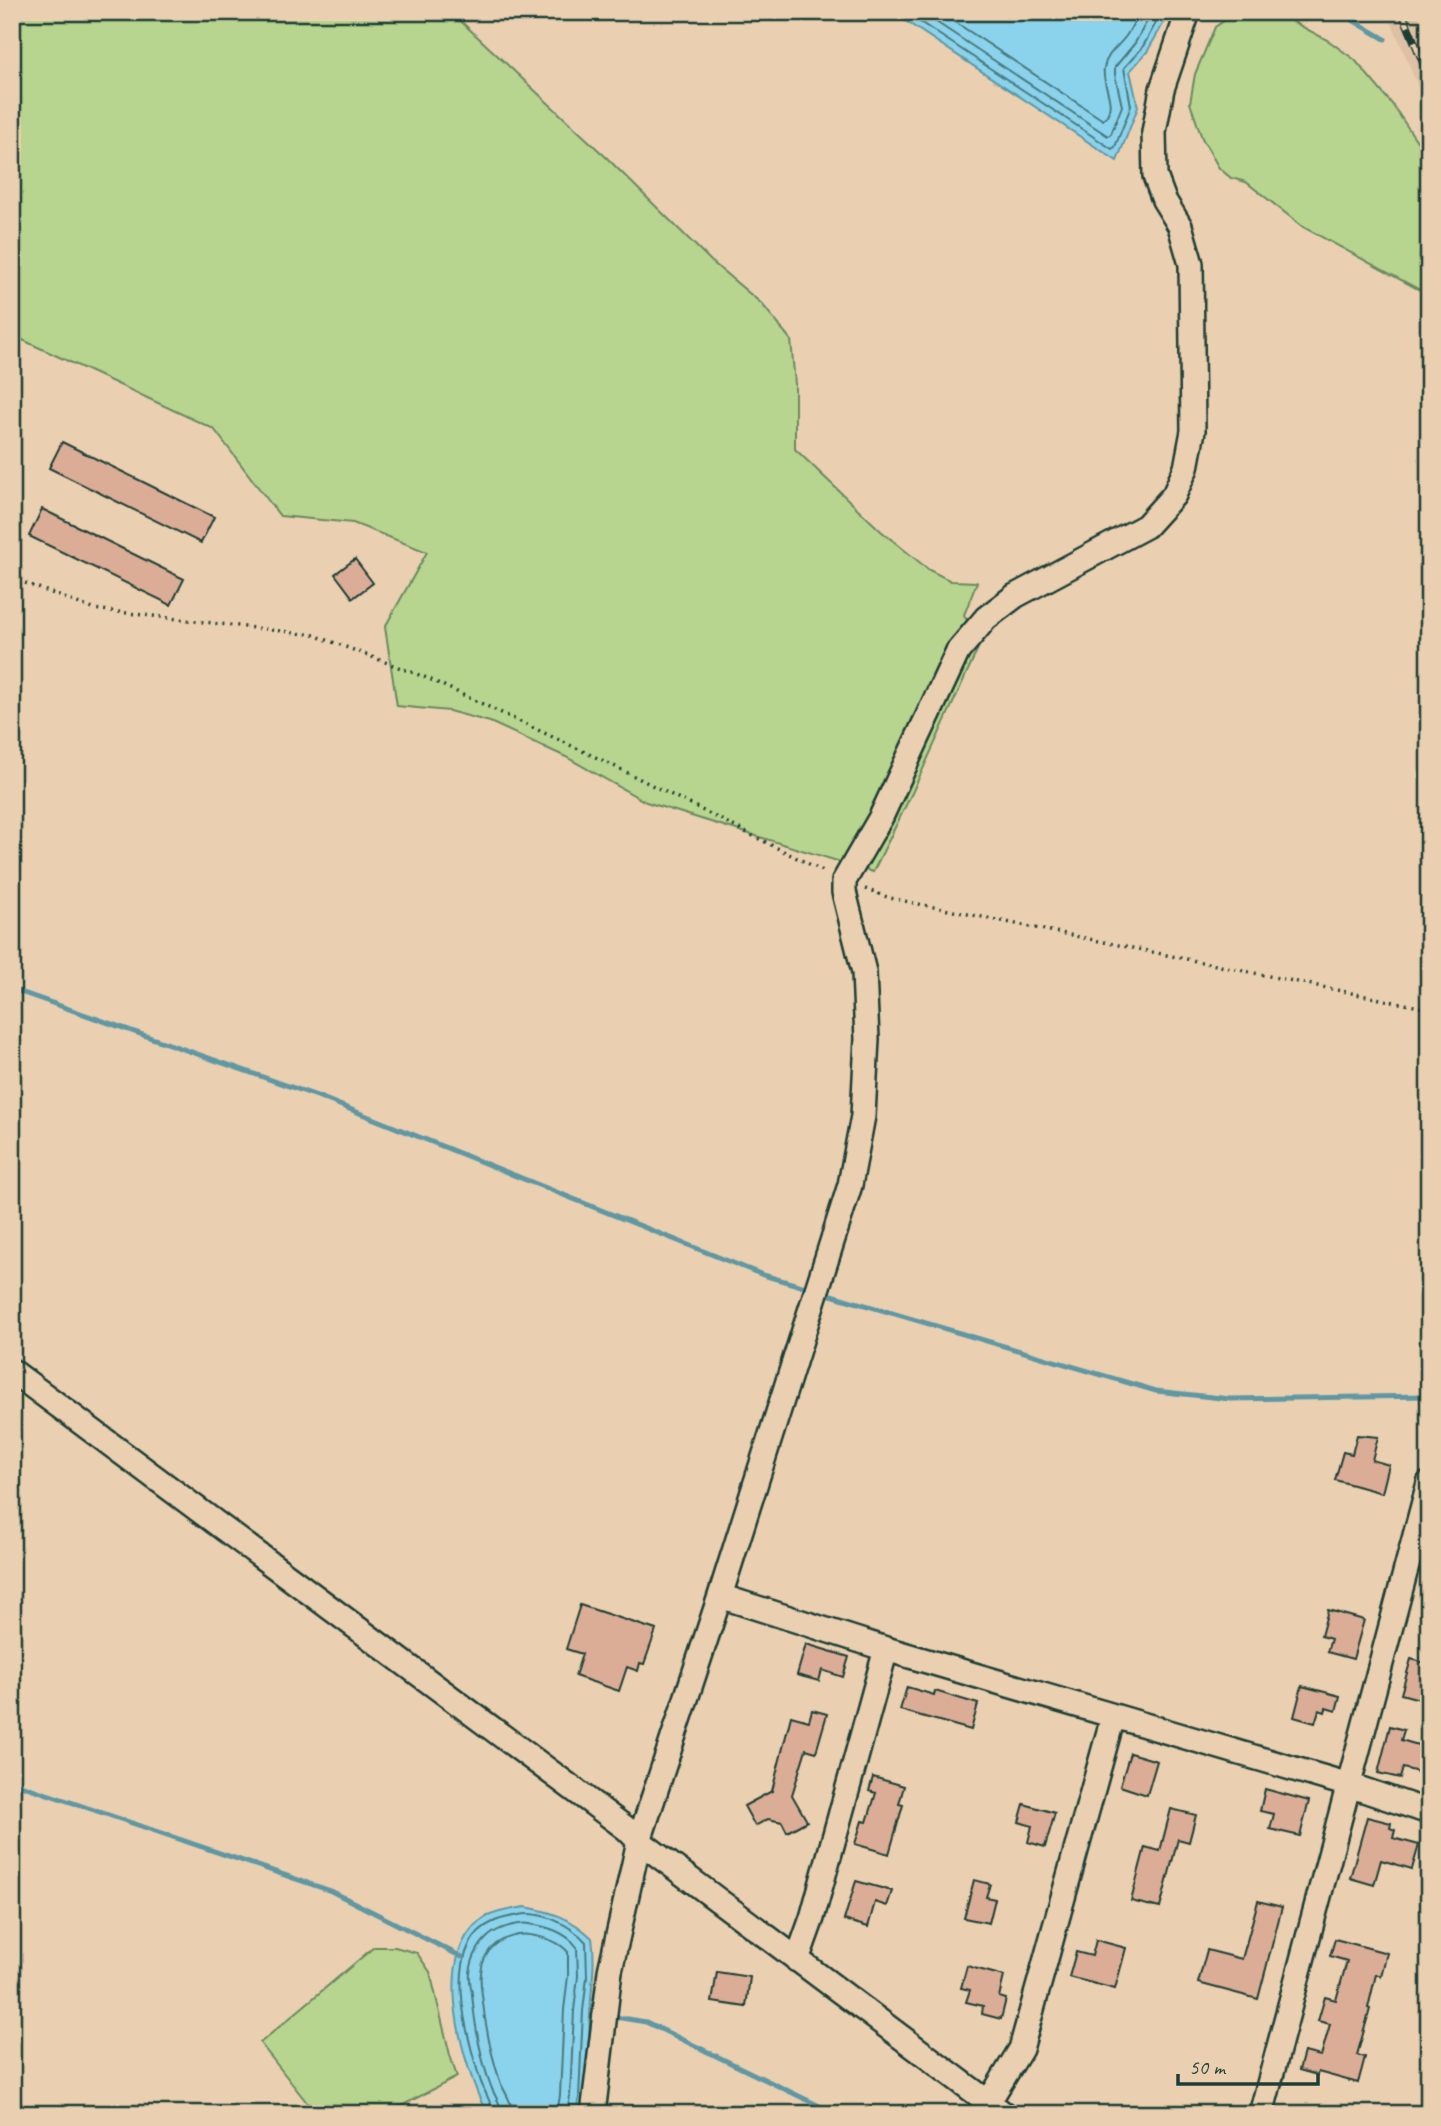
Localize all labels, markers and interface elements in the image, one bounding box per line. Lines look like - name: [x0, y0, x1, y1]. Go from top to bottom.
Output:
- scale bar: [1178, 2042, 1318, 2086]
- text: 50 m: [1189, 2054, 1227, 2080]

